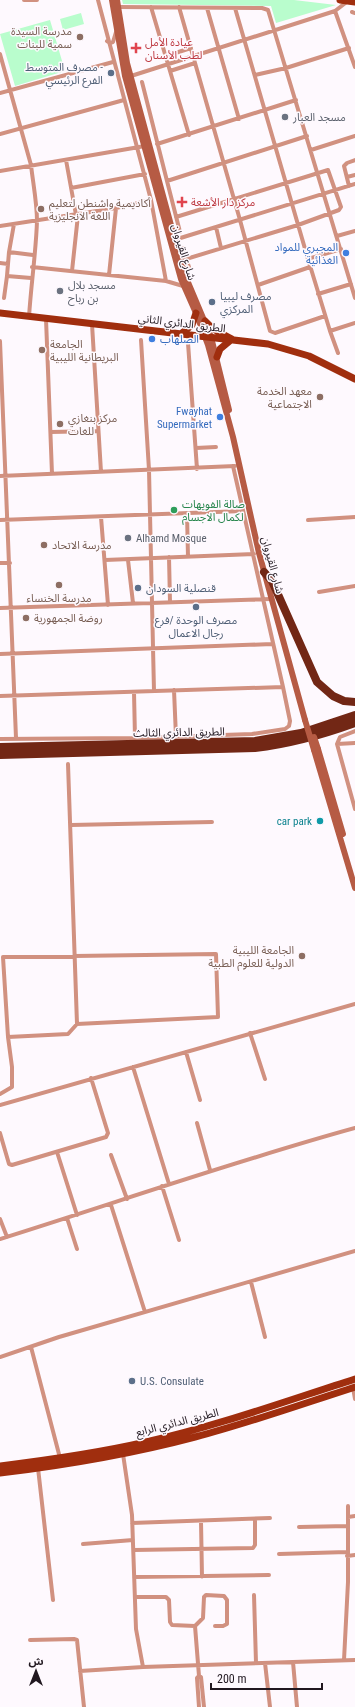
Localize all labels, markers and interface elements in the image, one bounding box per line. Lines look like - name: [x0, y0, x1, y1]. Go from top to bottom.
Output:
- place label: مدرسة السيدة سمية للبنات: [11, 25, 72, 51]
- marker: مدرسة السيدة سمية للبنات: [75, 32, 85, 42]
- place label: عيادة الأمل لطب الأسنان: [145, 36, 203, 62]
- marker: عيادة الأمل لطب الأسنان: [130, 42, 142, 54]
- place label: مصرف المتوسط - الفرع الرئيسي: [25, 61, 103, 90]
- marker: مصرف المتوسط - الفرع الرئيسي: [106, 68, 116, 78]
- place label: مسجد العبار: [292, 111, 346, 124]
- marker: مسجد العبار: [280, 112, 290, 122]
- marker: مركز دار الأشعة: [176, 196, 188, 208]
- place label: مركز دار الأشعة: [191, 196, 255, 209]
- place label: أكاديمية واشنطن لتعليم اللغة الانجليزية: [49, 197, 151, 223]
- marker: أكاديمية واشنطن لتعليم اللغة الانجليزية: [36, 204, 46, 214]
- street label: شارع القيروان: [168, 222, 198, 283]
- place label: المجبري للمواد الغذائية: [275, 241, 338, 267]
- marker: المجبري للمواد الغذائية: [341, 248, 351, 258]
- place label: مسجد بلال بن رباح: [68, 279, 116, 306]
- marker: مسجد بلال بن رباح: [55, 286, 65, 296]
- place label: مصرف ليبيا المركزي: [220, 290, 272, 319]
- marker: مصرف ليبيا المركزي: [207, 297, 217, 307]
- street label: الطريق الدائري الثاني: [137, 312, 226, 338]
- place label: الصلهاب: [160, 333, 199, 346]
- marker: الصلهاب: [147, 334, 157, 344]
- place label: الجامعة البريطانية الليبية: [50, 338, 119, 364]
- marker: الجامعة البريطانية الليبية: [37, 345, 47, 355]
- place label: معهد الخدمة الاجتماعية: [257, 385, 312, 411]
- marker: معهد الخدمة الاجتماعية: [315, 392, 325, 402]
- place label: Fwayhat Supermarket: [157, 405, 212, 431]
- place label: مركز بنغازي للغات: [68, 412, 117, 438]
- marker: Fwayhat Supermarket: [215, 412, 225, 422]
- marker: مركز بنغازي للغات: [55, 419, 65, 429]
- place label: صالة الفويهات لكمال الاجسام: [182, 498, 245, 525]
- marker: صالة الفويهات لكمال الاجسام: [169, 505, 179, 515]
- place label: Alhamd Mosque: [136, 532, 207, 545]
- marker: Alhamd Mosque: [123, 533, 133, 543]
- street label: شارع القيروان: [258, 535, 286, 596]
- place label: مدرسة الاتحاد: [52, 539, 112, 552]
- marker: مدرسة الاتحاد: [39, 540, 49, 550]
- marker: مدرسة الخنساء: [54, 580, 64, 590]
- place label: قنصلية السودان: [146, 582, 216, 595]
- marker: قنصلية السودان: [133, 583, 143, 593]
- place label: مدرسة الخنساء: [26, 592, 92, 605]
- marker: مصرف الوحدة /فرع رجال الاعمال: [191, 602, 201, 612]
- place label: روضة الجمهورية: [34, 612, 103, 625]
- marker: روضة الجمهورية: [21, 613, 31, 623]
- place label: مصرف الوحدة /فرع رجال الاعمال: [155, 614, 237, 640]
- street label: الطريق الدائري الثالث: [133, 725, 225, 742]
- place label: car park: [277, 815, 312, 828]
- marker: car park: [315, 816, 325, 826]
- place label: الجامعة الليبية الدولية للعلوم الطبية: [208, 944, 294, 971]
- marker: الجامعة الليبية الدولية للعلوم الطبية: [297, 951, 307, 961]
- place label: U.S. Consulate: [140, 1375, 204, 1388]
- marker: U.S. Consulate: [127, 1376, 137, 1386]
- street label: الطريق الدائري الرابع: [134, 1406, 221, 1442]
- north arrow: [16, 1651, 56, 1691]
- text: ش: [28, 1655, 44, 1668]
- scale bar: [211, 1665, 322, 1691]
- text: 200 m: [217, 1672, 247, 1686]

